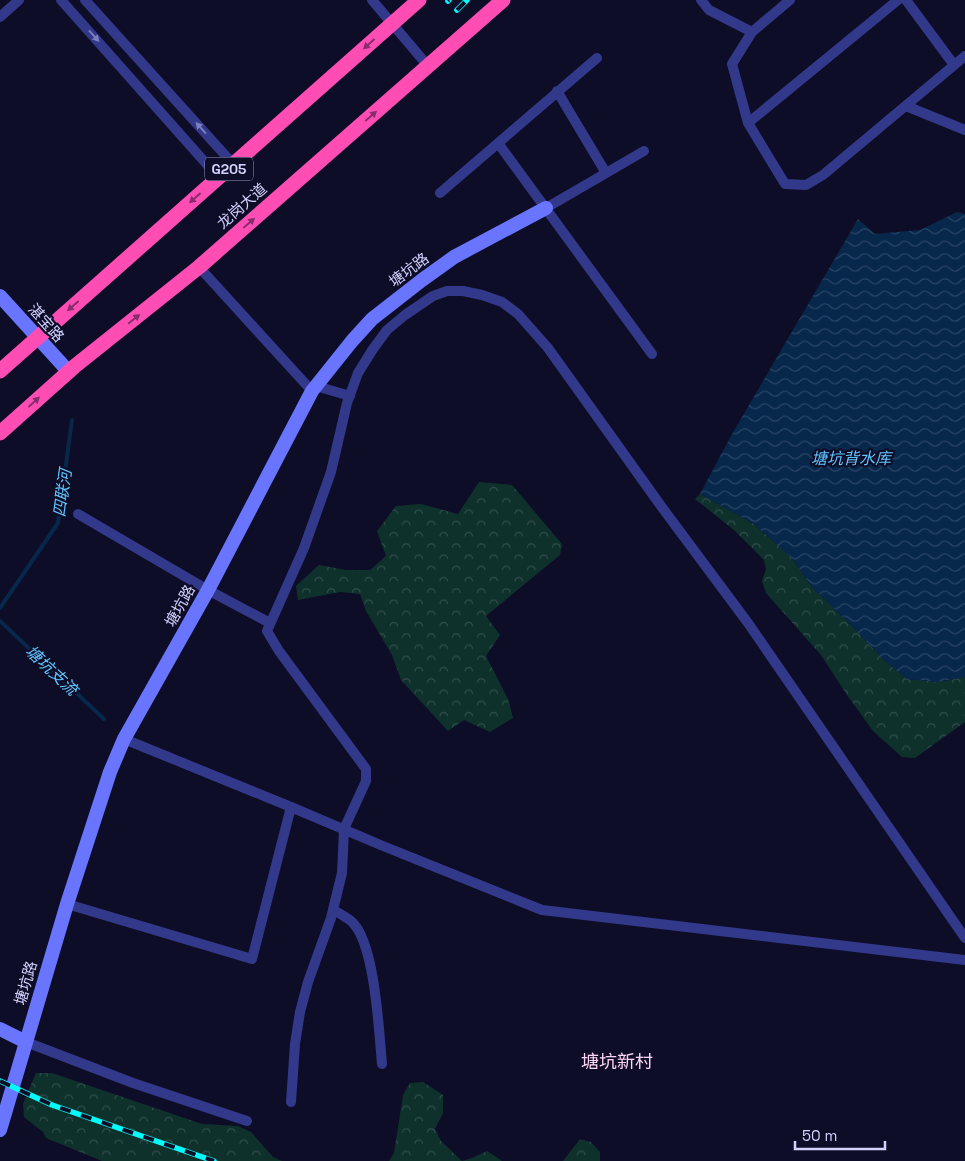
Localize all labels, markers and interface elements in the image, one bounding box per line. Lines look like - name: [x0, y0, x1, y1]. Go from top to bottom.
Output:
- one-way arrow: [88, 30, 99, 43]
- one-way arrow: [364, 38, 376, 50]
- one-way arrow: [365, 110, 377, 122]
- one-way arrow: [195, 123, 207, 135]
- road number: G205: [205, 157, 253, 180]
- street label: 龙岗大道: [213, 179, 271, 232]
- one-way arrow: [189, 193, 202, 204]
- one-way arrow: [242, 217, 254, 229]
- street label: 塘坑路: [385, 248, 432, 291]
- street label: 湛宝路: [24, 300, 68, 346]
- one-way arrow: [67, 300, 80, 311]
- one-way arrow: [127, 314, 140, 325]
- one-way arrow: [28, 397, 41, 408]
- water label: 塘坑背水库: [811, 448, 894, 469]
- water label: 四联河: [49, 465, 77, 518]
- street label: 塘坑路: [160, 581, 199, 630]
- water label: 塘坑支流: [21, 641, 84, 701]
- street label: 塘坑路: [10, 959, 41, 1007]
- district label: 塘坑新村: [581, 1050, 653, 1073]
- scale bar: [795, 1118, 885, 1150]
- text: 50 m: [802, 1126, 837, 1145]

